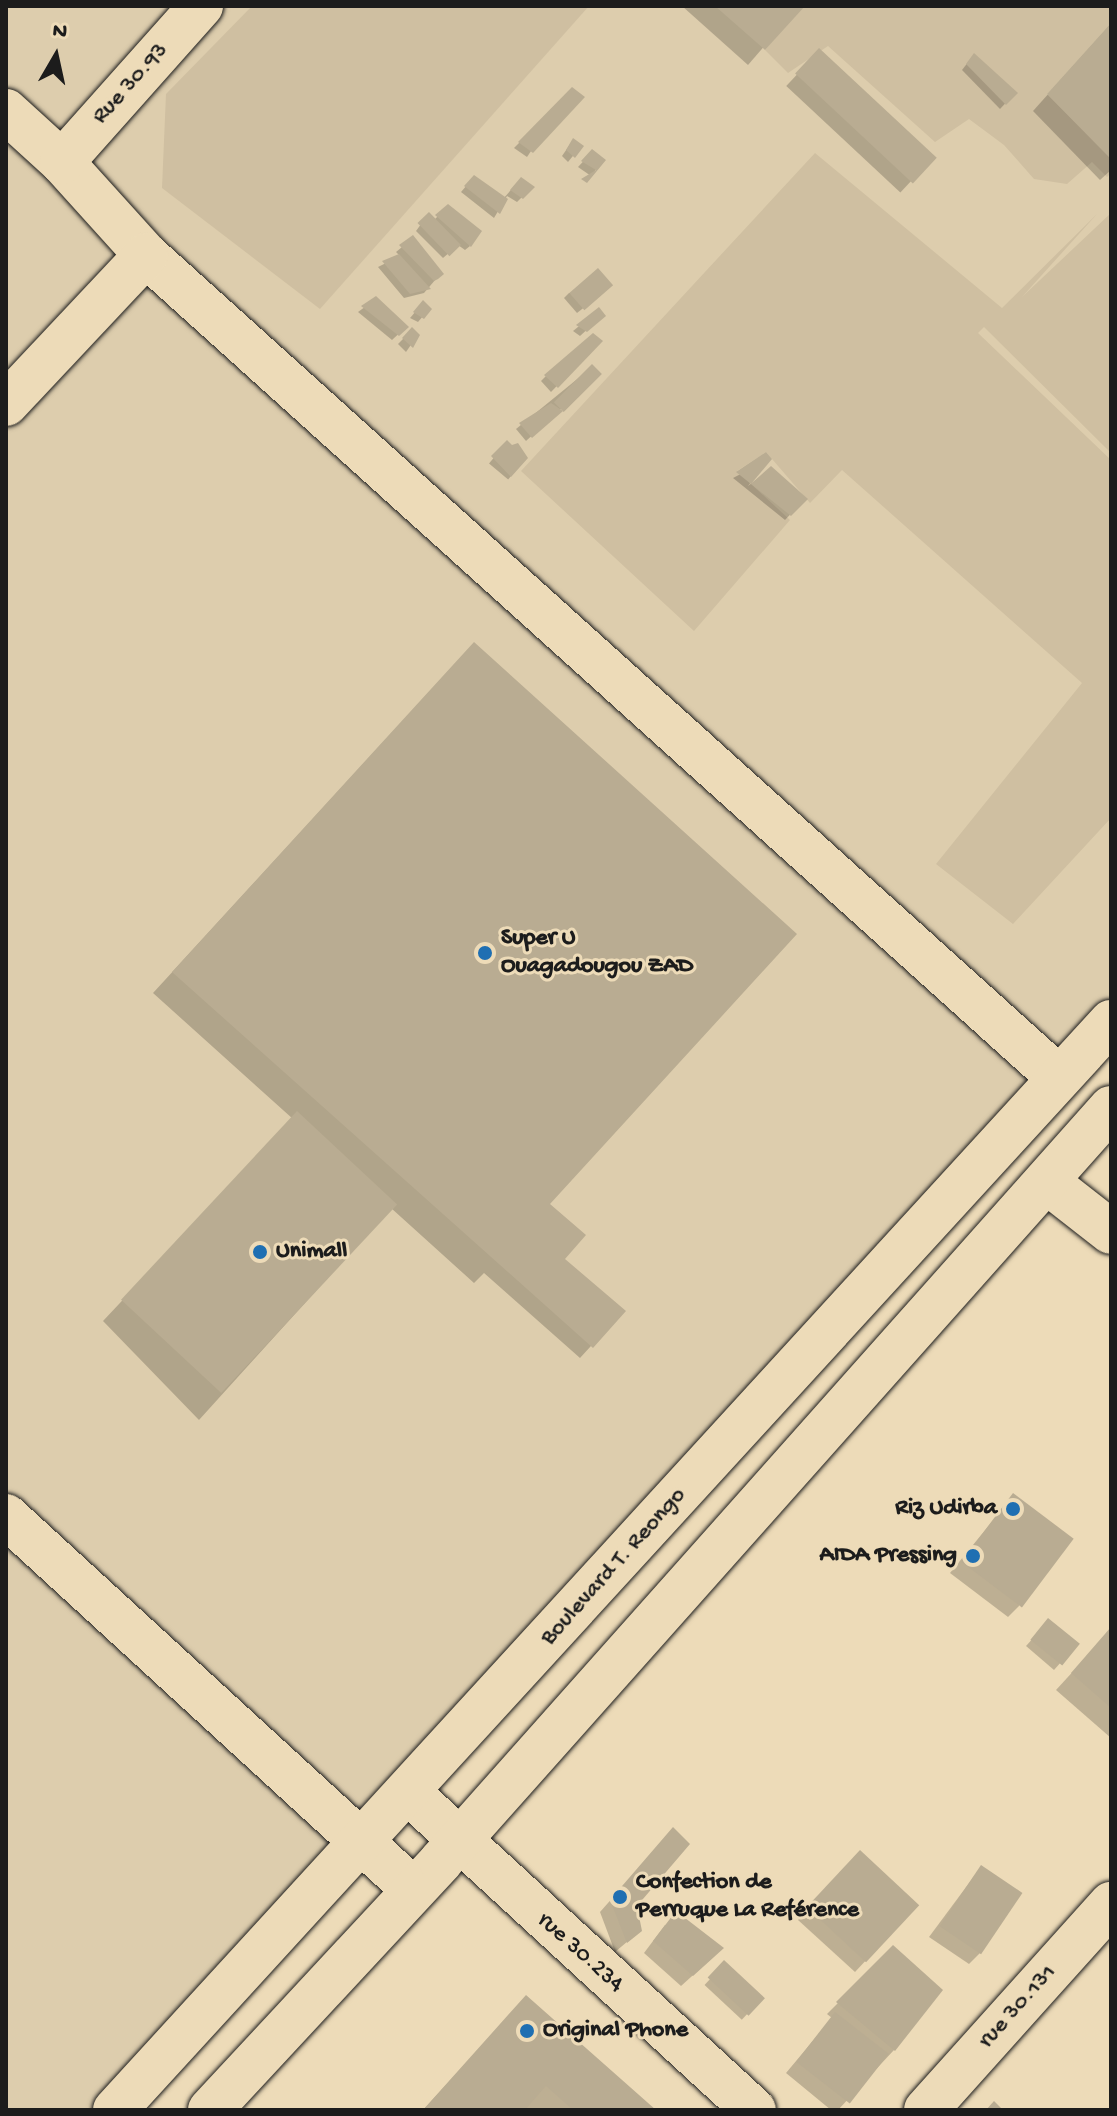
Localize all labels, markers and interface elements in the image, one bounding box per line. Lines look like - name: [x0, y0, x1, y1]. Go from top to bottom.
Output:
- north arrow: [16, 16, 96, 96]
- text: N: [51, 18, 69, 46]
- street label: Rue 30.93: [87, 37, 175, 131]
- place label: Super U Ouagadougou ZAD: [501, 925, 693, 981]
- marker: Super U Ouagadougou ZAD: [476, 944, 494, 962]
- place label: Unimall: [276, 1238, 347, 1266]
- marker: Unimall: [251, 1243, 269, 1261]
- street label: Boulevard T. Reongo: [535, 1482, 693, 1652]
- place label: Riz Udirba: [895, 1495, 997, 1523]
- marker: Riz Udirba: [1004, 1500, 1022, 1518]
- place label: AIDA Pressing: [820, 1542, 957, 1570]
- marker: AIDA Pressing: [964, 1547, 982, 1565]
- place label: Confection de Perruque La Reférence: [636, 1869, 859, 1925]
- marker: Confection de Perruque La Reférence: [611, 1888, 629, 1906]
- street label: rue 30.234: [531, 1906, 629, 2000]
- street label: rue 30.131: [973, 1959, 1063, 2055]
- place label: Original Phone: [543, 2017, 688, 2045]
- marker: Original Phone: [518, 2022, 536, 2040]

